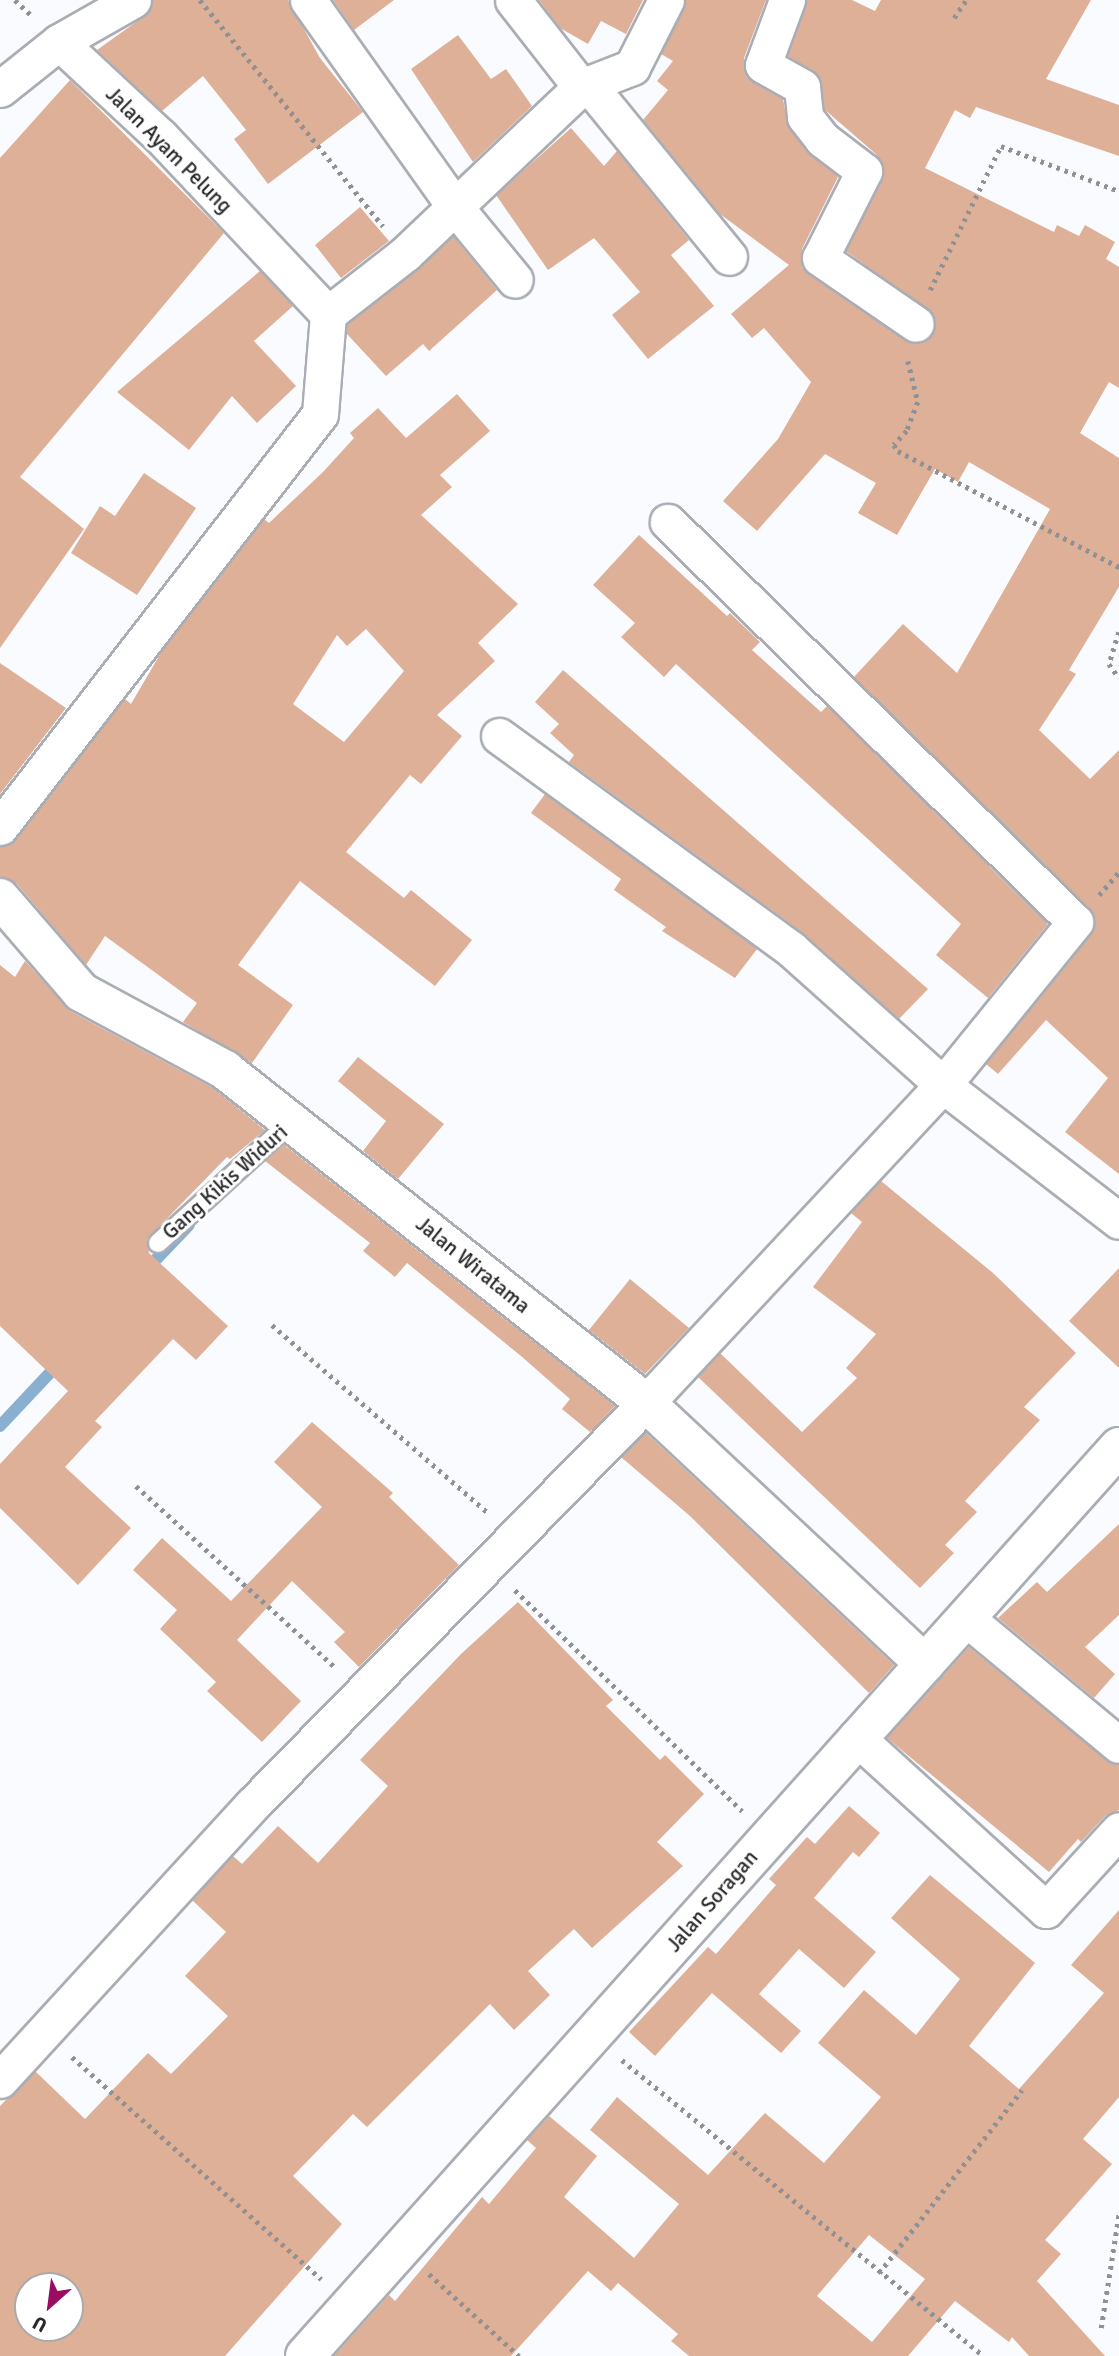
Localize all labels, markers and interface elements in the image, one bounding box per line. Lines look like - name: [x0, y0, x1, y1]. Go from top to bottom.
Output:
- street label: Jalan Ayam Pelung: [101, 82, 237, 218]
- street label: Gang Kikis Widuri: [157, 1119, 293, 1245]
- street label: Jalan Wiratama: [411, 1211, 535, 1319]
- street label: Jalan Soragan: [661, 1845, 763, 1957]
- north arrow: [14, 2272, 84, 2342]
- text: U: [29, 2310, 51, 2337]

